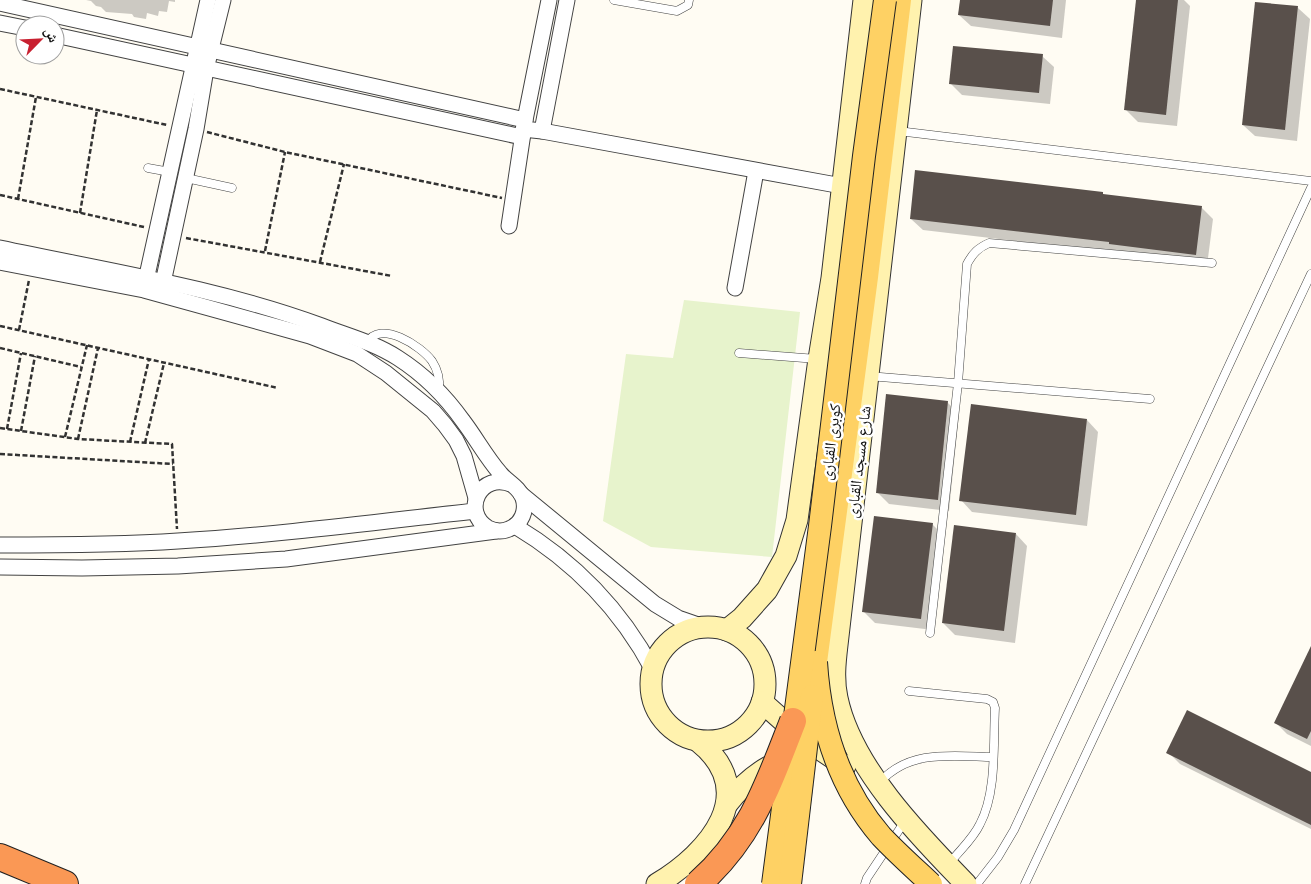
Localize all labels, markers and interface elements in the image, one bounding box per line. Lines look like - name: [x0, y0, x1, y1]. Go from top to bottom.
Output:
- north arrow: [15, 15, 65, 65]
- text: ش: [41, 24, 64, 45]
- street label: كوبرى القبارى: [814, 402, 846, 482]
- street label: شارع مسجد القبارى: [840, 405, 876, 519]

